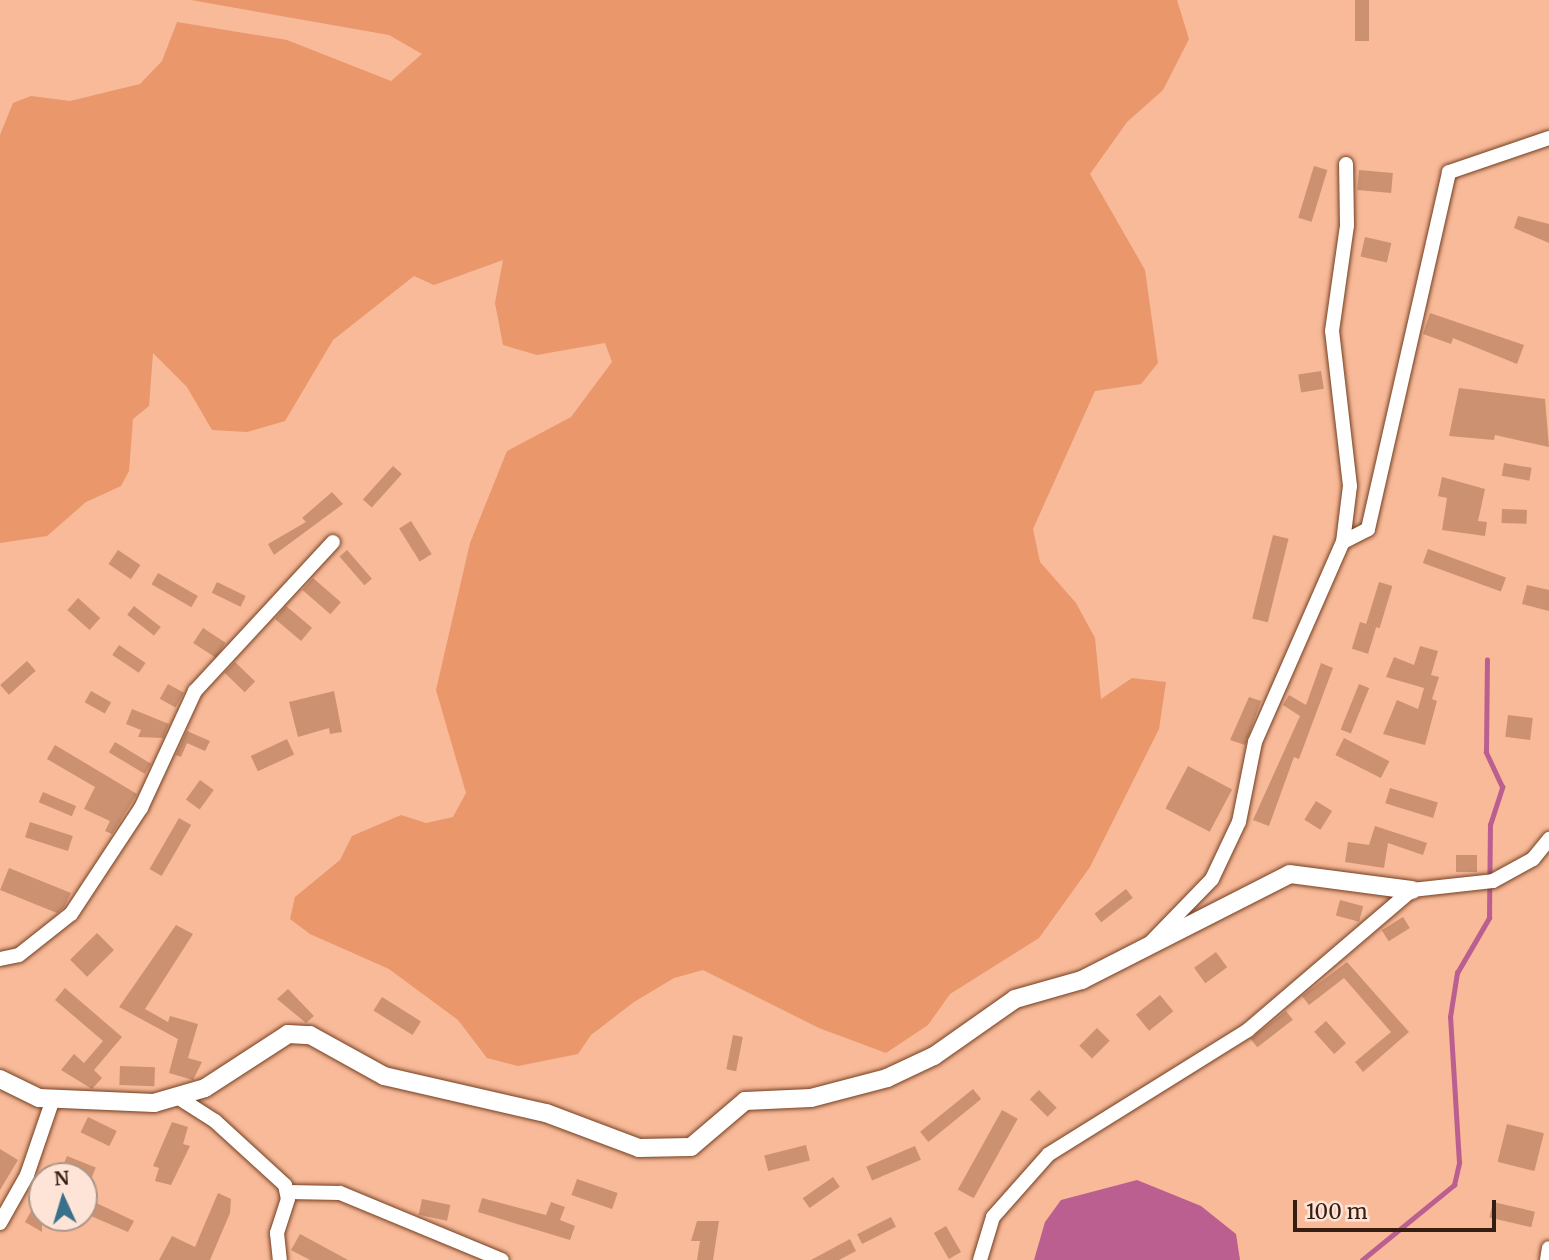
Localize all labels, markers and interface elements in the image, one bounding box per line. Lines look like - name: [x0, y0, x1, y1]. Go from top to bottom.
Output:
- north arrow: [28, 1162, 98, 1232]
- text: N: [53, 1166, 70, 1191]
- scale bar: [1297, 1186, 1500, 1230]
- text: 100 m: [1306, 1198, 1368, 1225]

